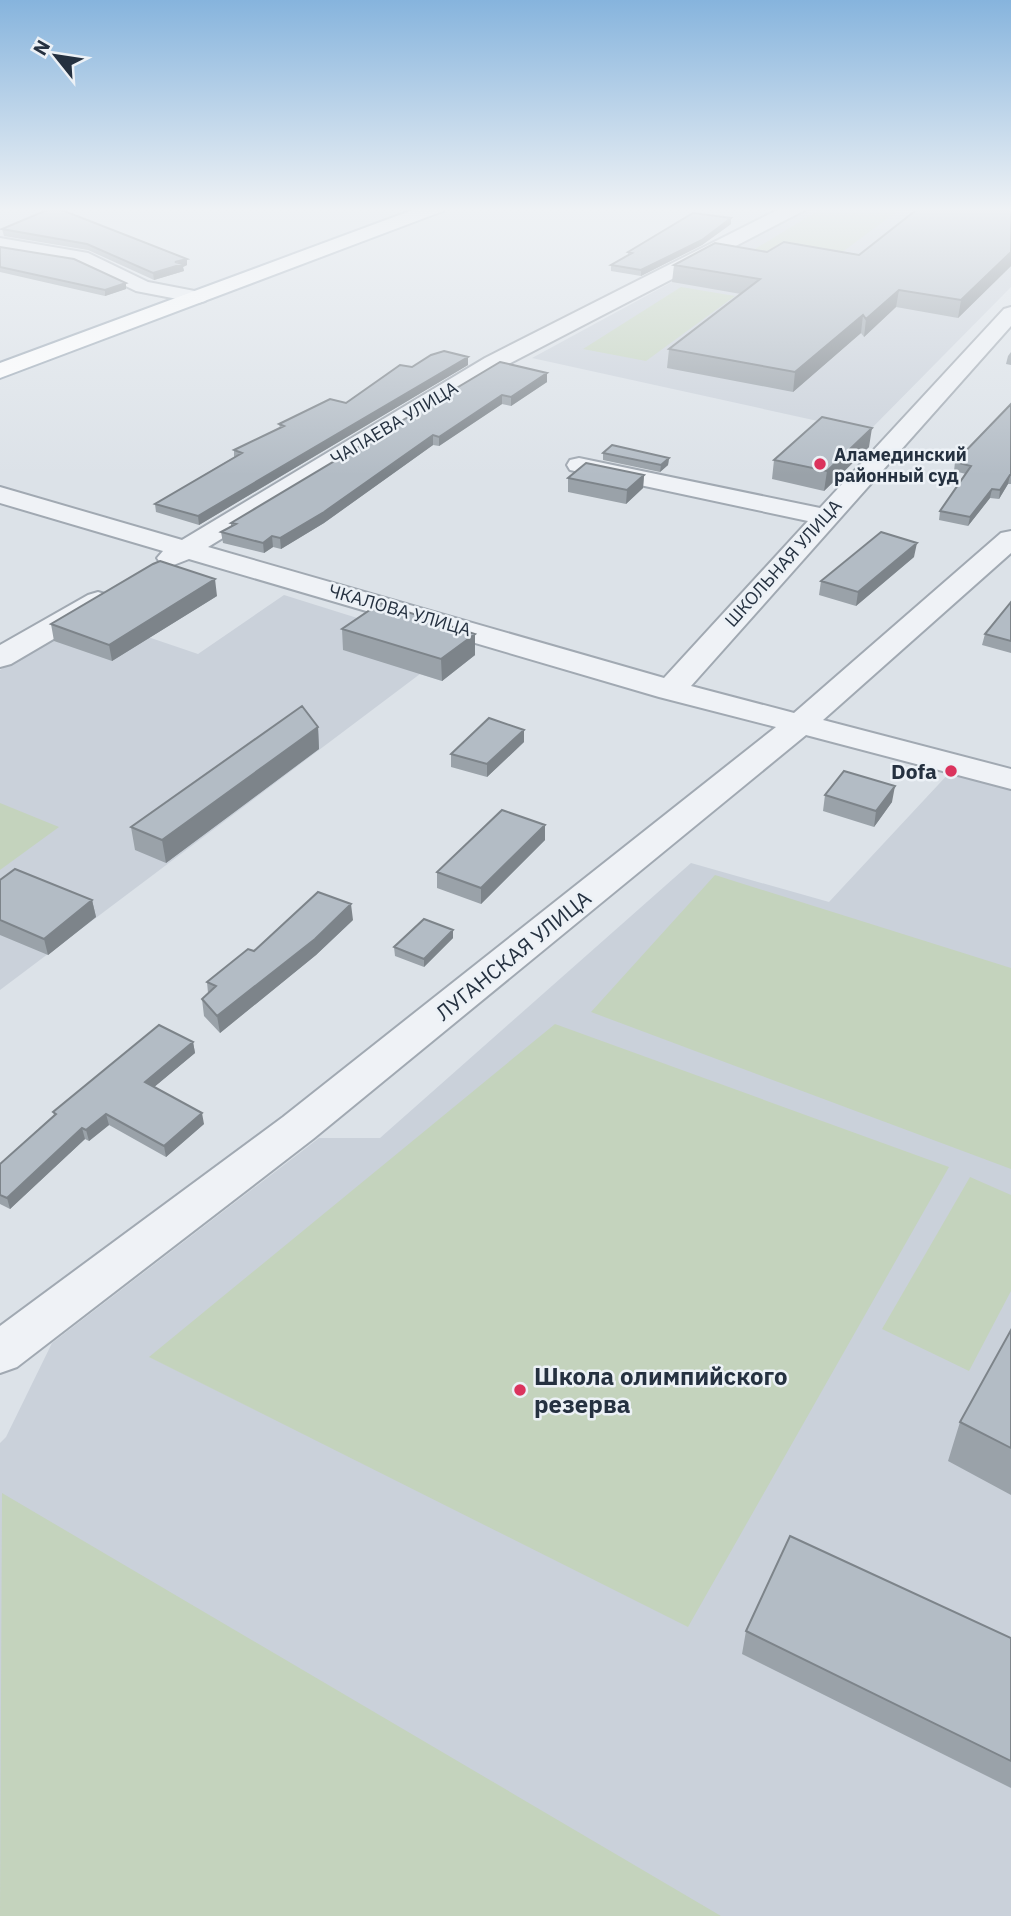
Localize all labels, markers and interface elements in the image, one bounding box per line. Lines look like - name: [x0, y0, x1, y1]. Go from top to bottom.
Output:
- north arrow: [21, 21, 91, 91]
- text: N: [27, 36, 55, 59]
- street label: ЧАПАЕВА УЛИЦА: [326, 376, 462, 470]
- place label: Аламединский районный суд: [834, 443, 967, 487]
- marker: Аламединский районный суд: [812, 456, 828, 472]
- street label: ШКОЛЬНАЯ УЛИЦА: [720, 494, 847, 632]
- street label: ЧКАЛОВА УЛИЦА: [326, 579, 474, 641]
- place label: Dofa: [891, 757, 937, 785]
- marker: Dofa: [943, 763, 959, 779]
- street label: ЛУГАНСКАЯ УЛИЦА: [430, 884, 596, 1026]
- place label: Школа олимпийского резерва: [534, 1360, 788, 1420]
- marker: Школа олимпийского резерва: [512, 1382, 528, 1398]

